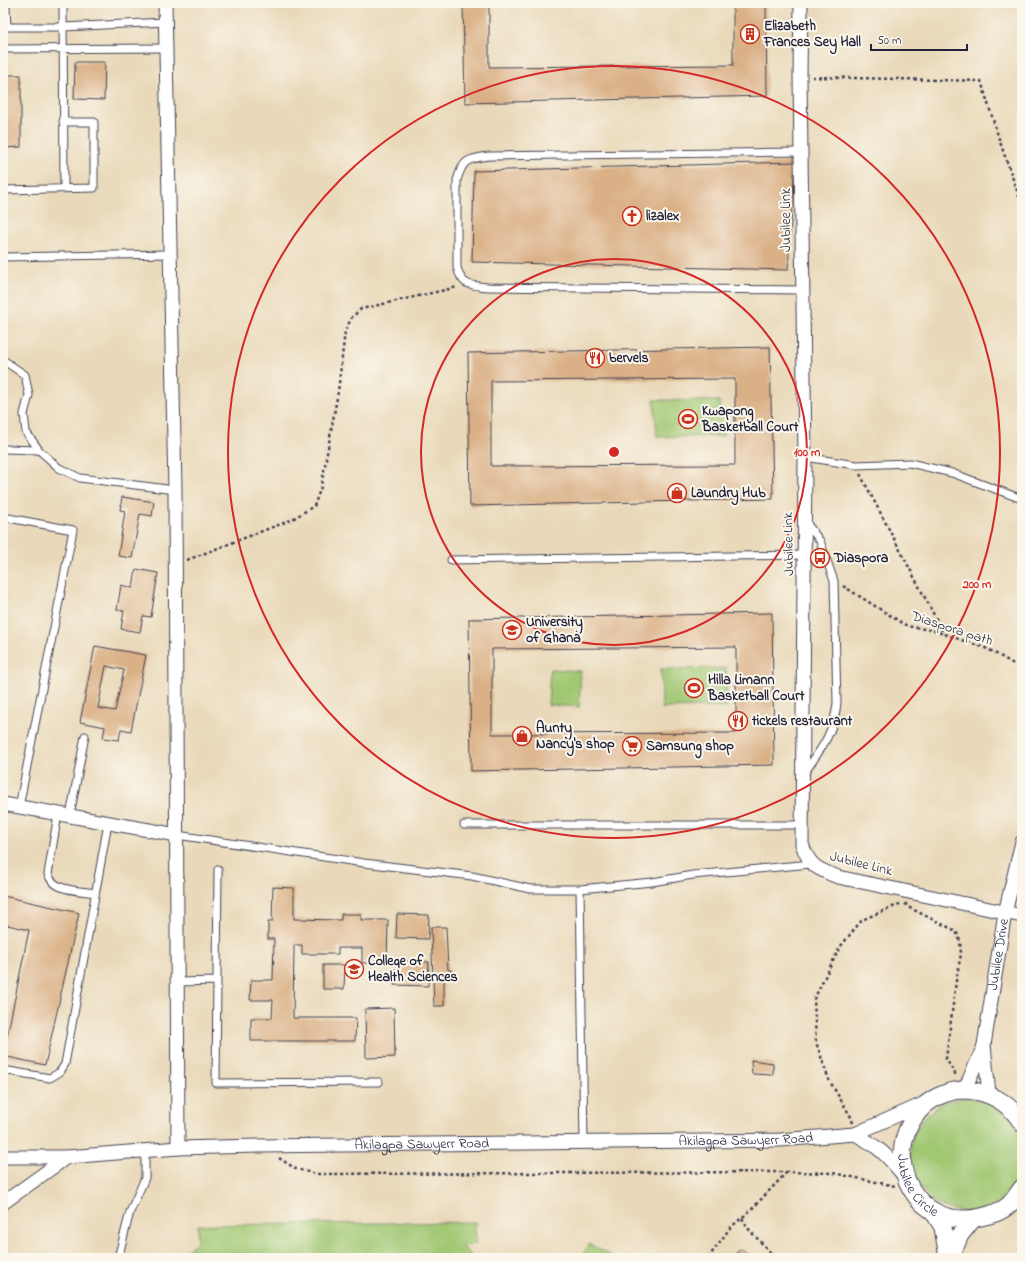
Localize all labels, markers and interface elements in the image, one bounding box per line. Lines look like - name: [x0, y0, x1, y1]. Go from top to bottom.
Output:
- place label: Elizabeth Frances Sey Hall: [763, 16, 861, 55]
- building icon: Elizabeth Frances Sey Hall: [739, 23, 761, 45]
- scale bar: [871, 26, 967, 52]
- text: 50 m: [877, 32, 901, 50]
- street label: Jubilee Link: [776, 187, 797, 252]
- church icon: lizalex: [621, 205, 643, 227]
- place label: lizalex: [646, 206, 680, 227]
- restaurant icon: bervels: [584, 347, 606, 369]
- place label: bervels: [609, 348, 649, 369]
- place label: Kwapong Basketball Court: [701, 401, 799, 438]
- sports icon: Kwapong Basketball Court: [677, 408, 699, 430]
- text: 100 m: [794, 444, 821, 462]
- centre of rings: [607, 445, 621, 459]
- shop icon: Laundry Hub: [666, 482, 688, 504]
- place label: Laundry Hub: [691, 483, 766, 506]
- street label: Jubilee Link: [778, 511, 800, 576]
- bus stop icon: Diaspora: [809, 547, 831, 569]
- place label: Diaspora: [833, 548, 889, 569]
- text: 200 m: [962, 576, 992, 594]
- street label: Diaspora path: [908, 606, 995, 652]
- place label: University of Ghana: [526, 612, 583, 649]
- school or university icon: University of Ghana: [501, 619, 523, 641]
- place label: Hilla Limann Basketball Court: [707, 670, 805, 707]
- sports icon: Hilla Limann Basketball Court: [683, 677, 705, 699]
- restaurant icon: tickels restaurant: [727, 710, 749, 732]
- place label: tickels restaurant: [751, 711, 853, 732]
- place label: Aunty Nancy's shop: [536, 718, 615, 757]
- shop icon: Aunty Nancy's shop: [511, 725, 533, 747]
- supermarket icon: Samsung shop: [621, 735, 643, 757]
- place label: Samsung shop: [646, 736, 734, 759]
- street label: Jubilee Link: [827, 846, 895, 882]
- street label: Jubilee Drive: [982, 916, 1015, 992]
- place label: College of Health Sciences: [368, 951, 458, 988]
- school or university icon: College of Health Sciences: [343, 958, 365, 980]
- street label: Akilagpa Sawyerr Road: [678, 1127, 814, 1152]
- street label: Akilagpa Sawyerr Road: [354, 1133, 489, 1156]
- street label: Jubilee Circle: [892, 1154, 943, 1223]

